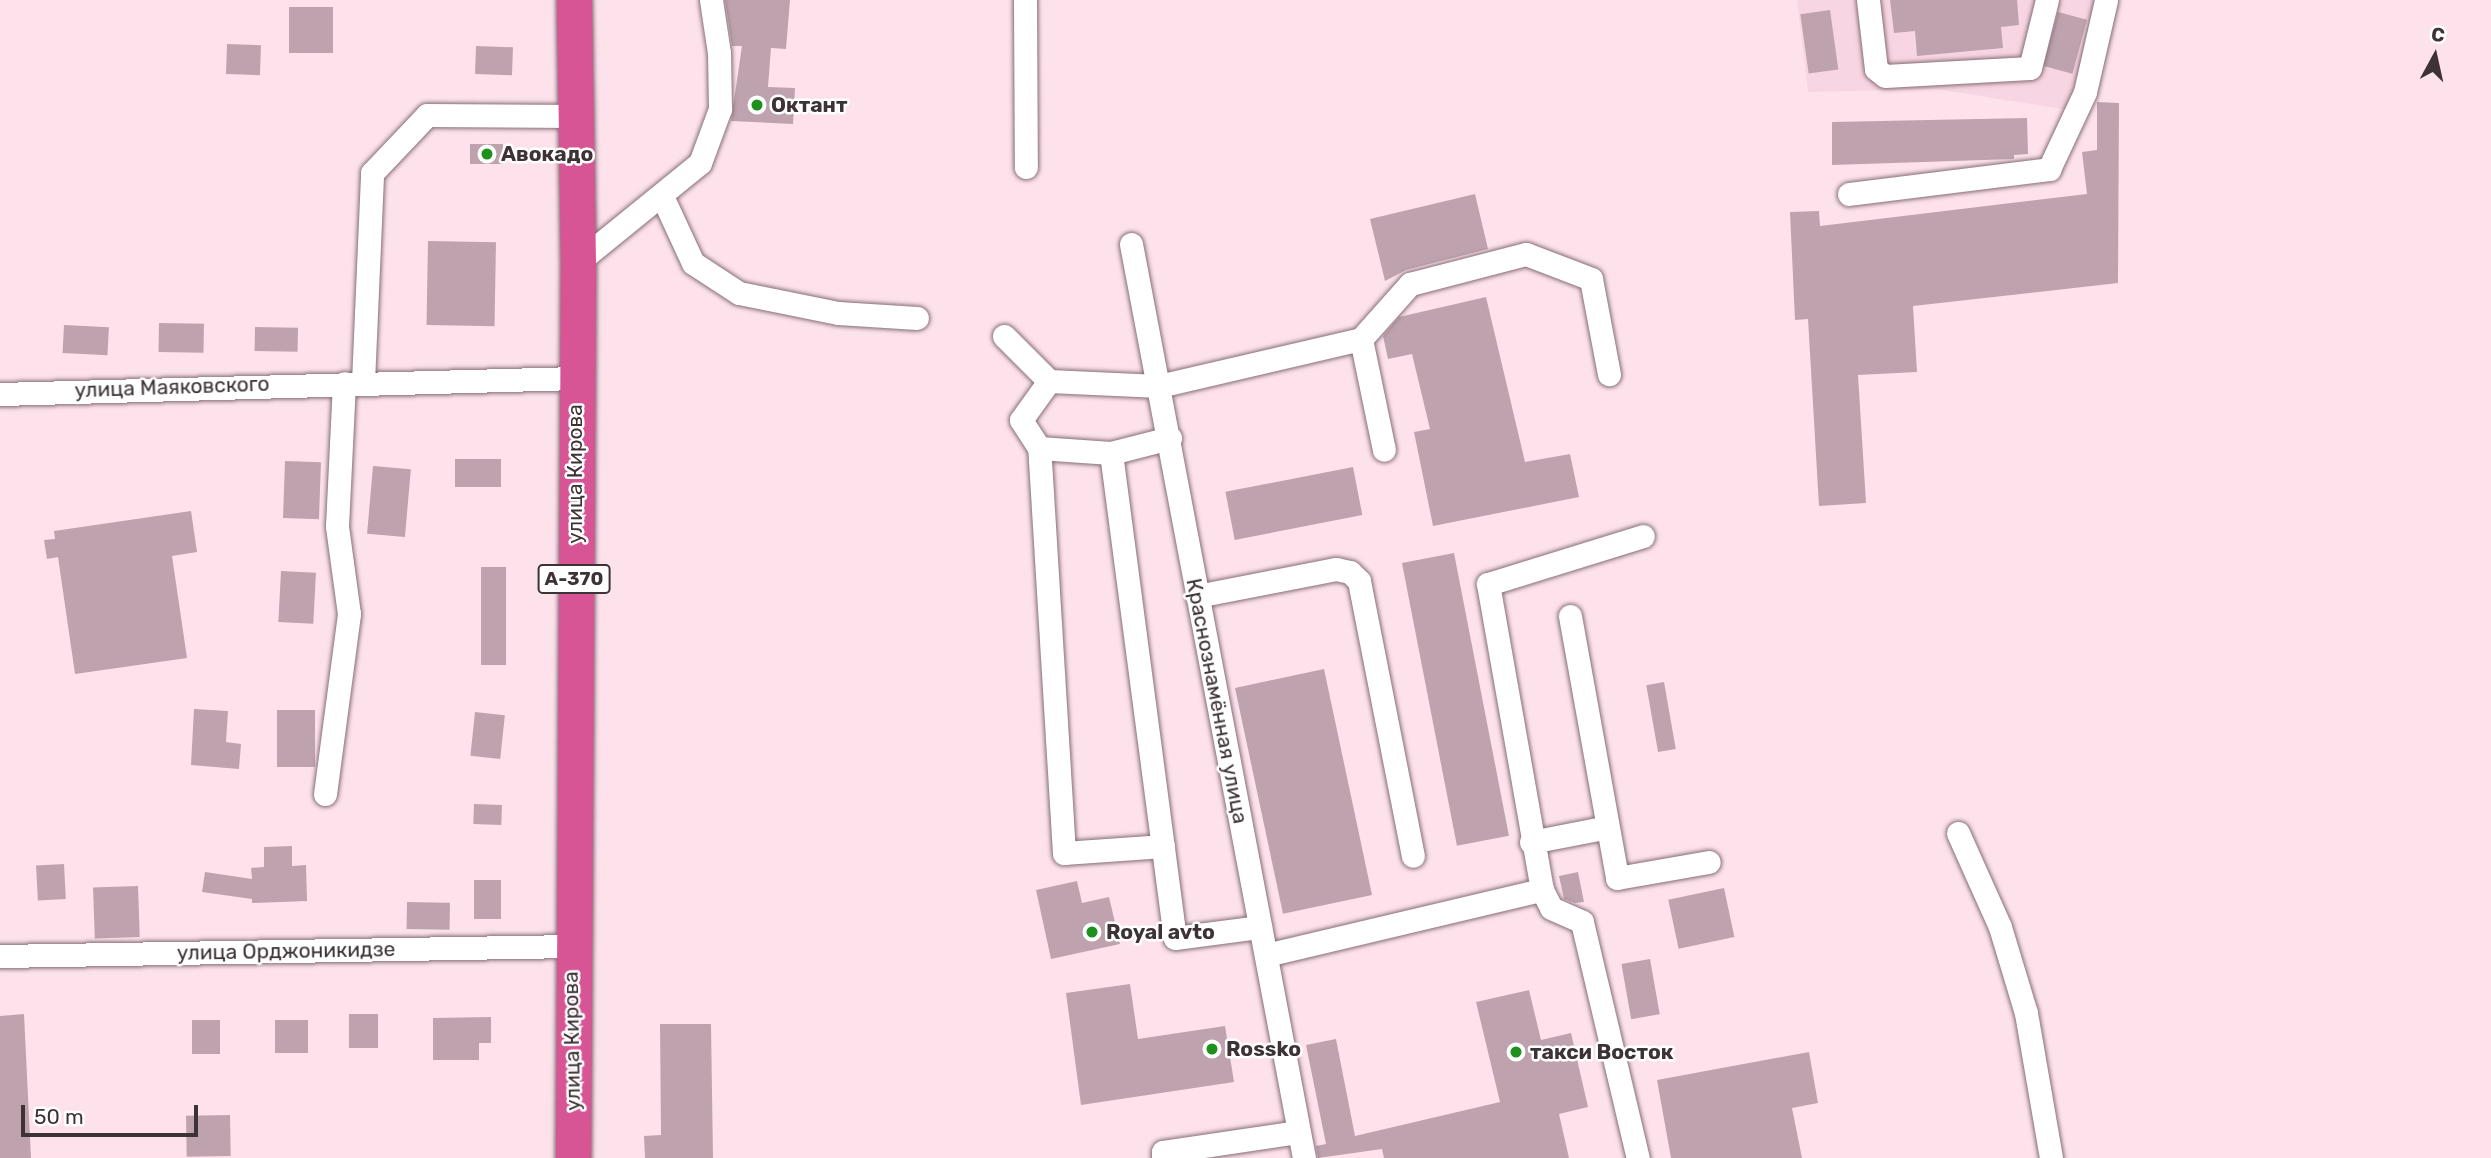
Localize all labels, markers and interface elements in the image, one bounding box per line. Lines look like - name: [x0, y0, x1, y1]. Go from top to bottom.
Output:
- north arrow: [2400, 21, 2470, 91]
- text: С: [2430, 22, 2446, 47]
- place label: Октант: [771, 92, 847, 118]
- marker: Октант: [749, 97, 765, 113]
- place label: Авокадо: [501, 141, 593, 167]
- marker: Авокадо: [479, 146, 495, 162]
- street label: улица Маяковского: [74, 371, 270, 403]
- street label: улица Кирова: [562, 404, 588, 544]
- road number: А-370: [537, 564, 611, 594]
- street label: Краснознамённая улица: [1181, 576, 1253, 826]
- place label: Royal avto: [1106, 919, 1215, 945]
- marker: Royal avto: [1084, 924, 1100, 940]
- street label: улица Орджоникидзе: [177, 936, 395, 966]
- street label: улица Кирова: [558, 971, 586, 1111]
- place label: Rossko: [1226, 1036, 1301, 1062]
- place label: такси Восток: [1530, 1039, 1673, 1065]
- marker: Rossko: [1204, 1041, 1220, 1057]
- marker: такси Восток: [1508, 1044, 1524, 1060]
- scale bar: [24, 1092, 201, 1136]
- text: 50 m: [34, 1104, 84, 1129]

